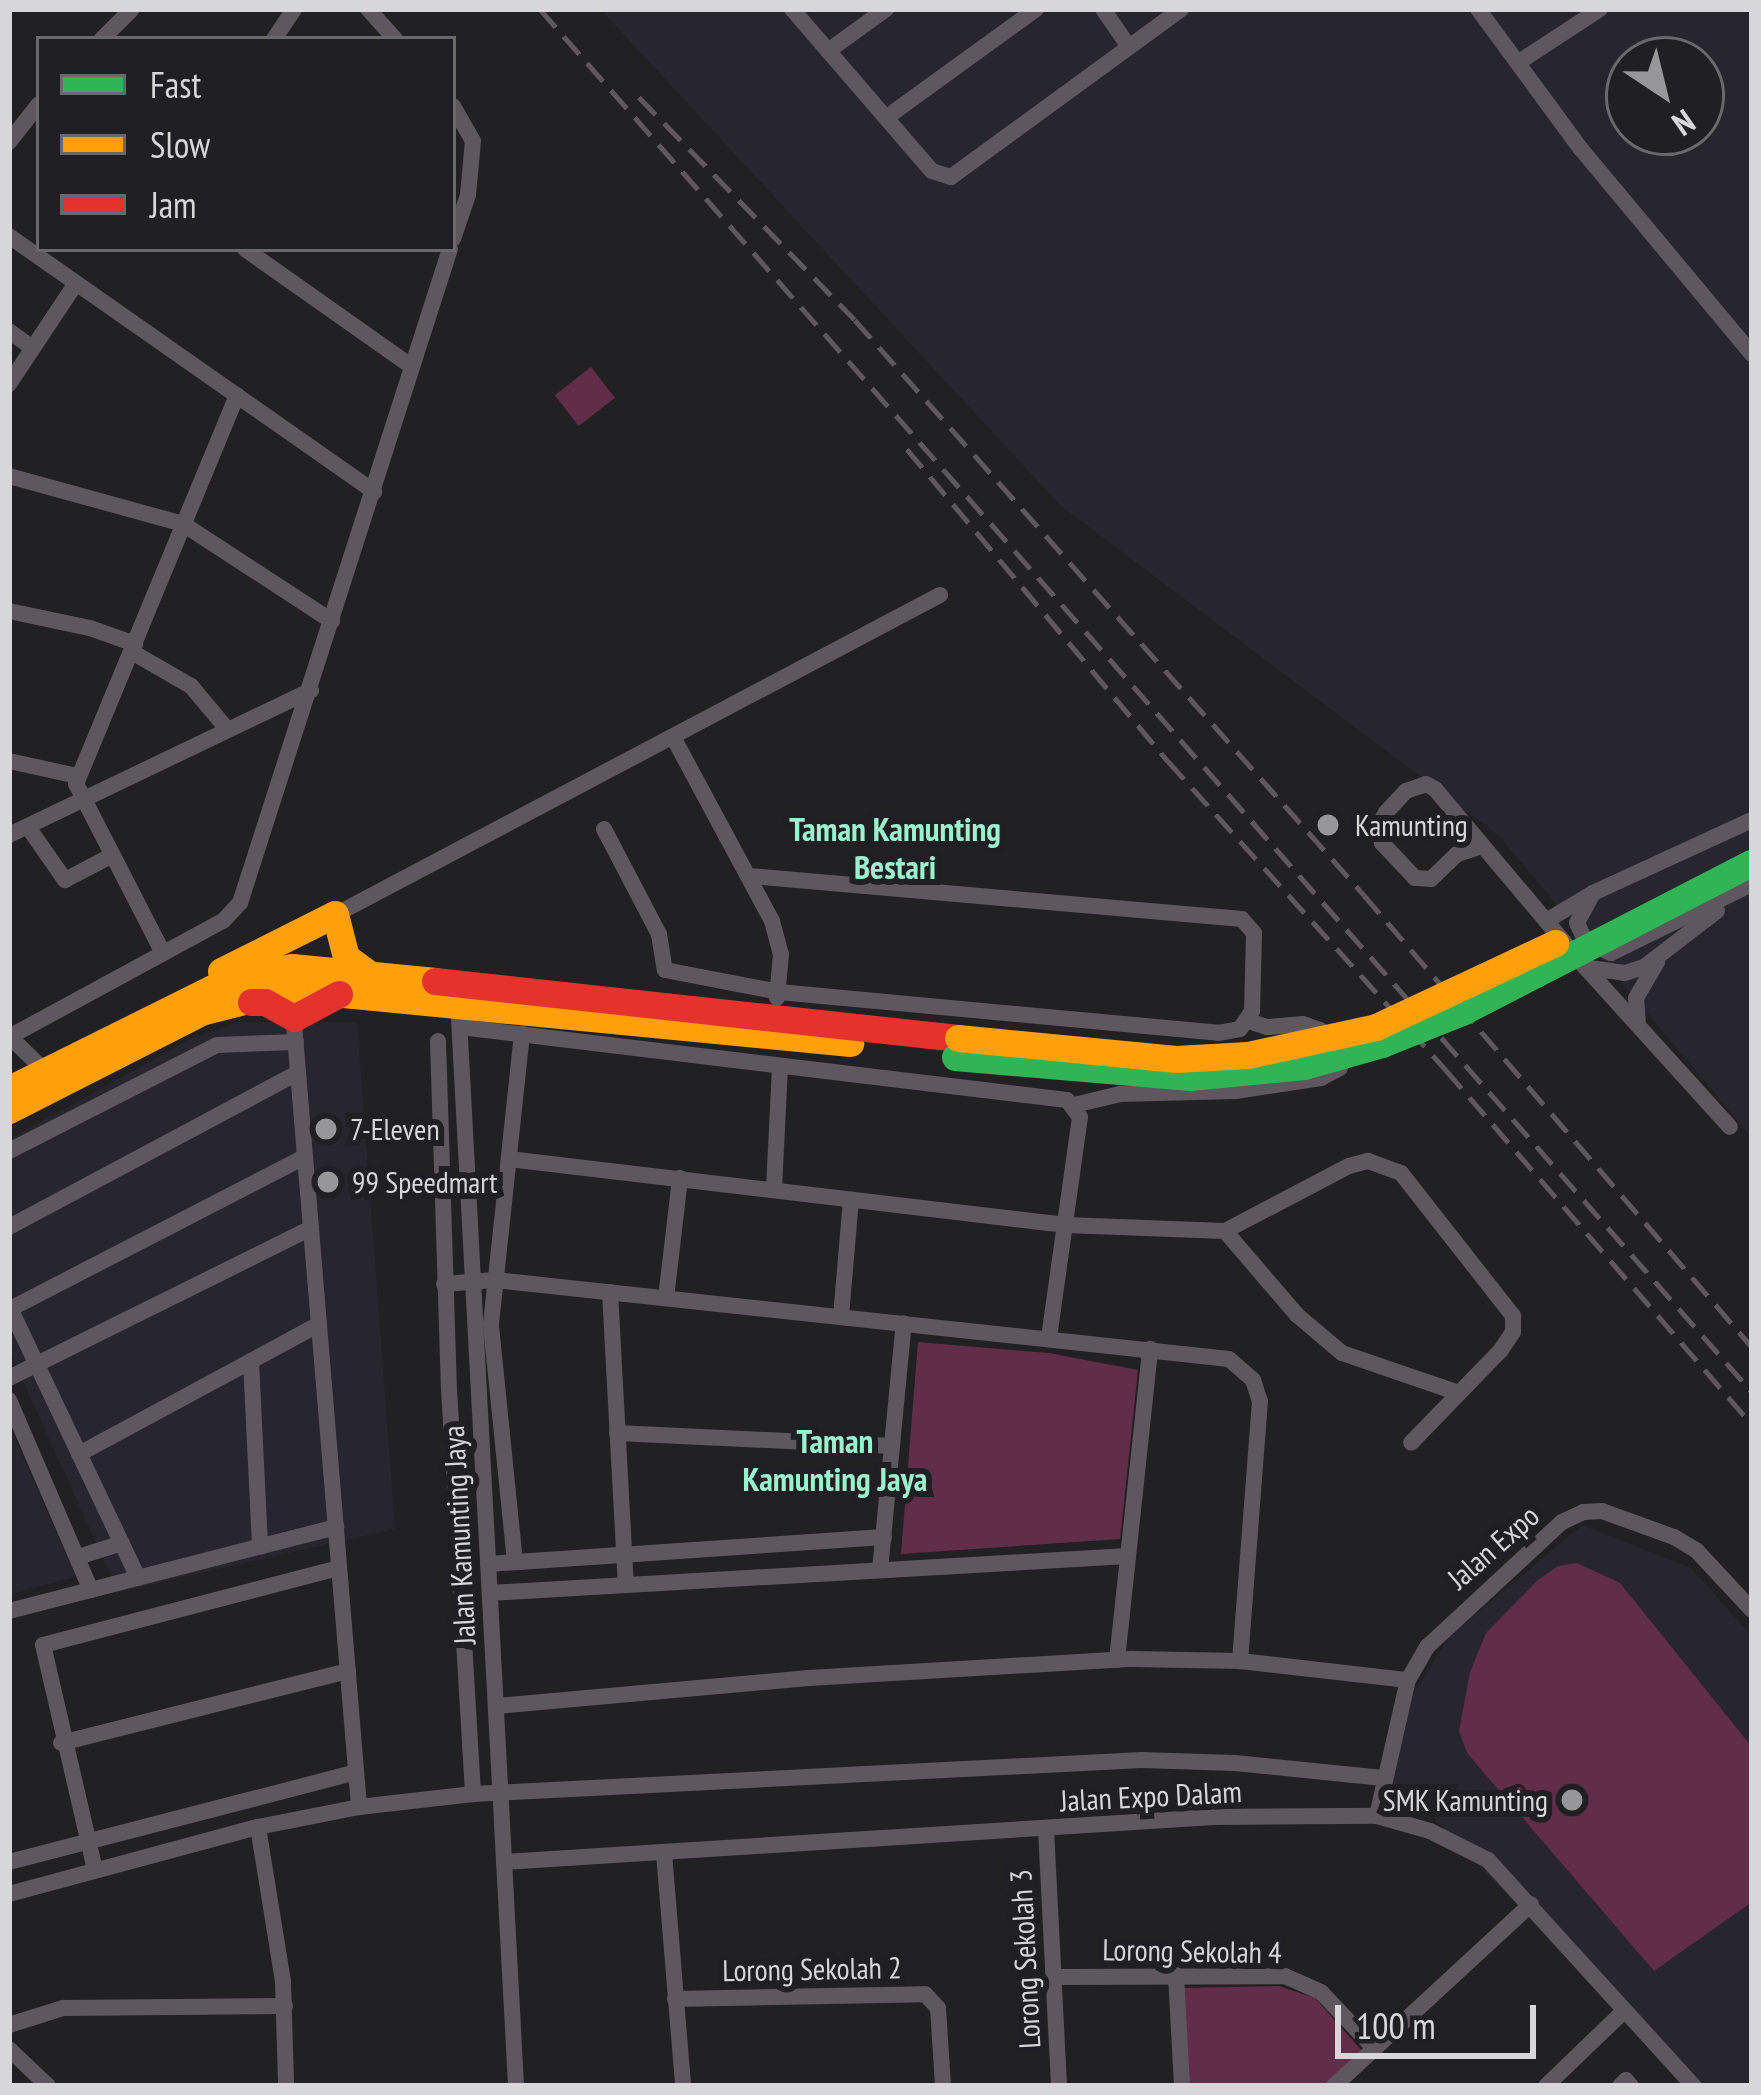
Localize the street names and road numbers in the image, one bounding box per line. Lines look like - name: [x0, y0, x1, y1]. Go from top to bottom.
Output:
- street label: Jalan Kamunting Jaya: [435, 1425, 483, 1645]
- street label: Jalan Expo: [1440, 1498, 1546, 1596]
- street label: Jalan Expo Dalam: [1059, 1773, 1243, 1819]
- street label: Lorong Sekolah 3: [1002, 1869, 1048, 2049]
- street label: Lorong Sekolah 4: [1102, 1931, 1282, 1971]
- street label: Lorong Sekolah 2: [722, 1949, 902, 1989]

